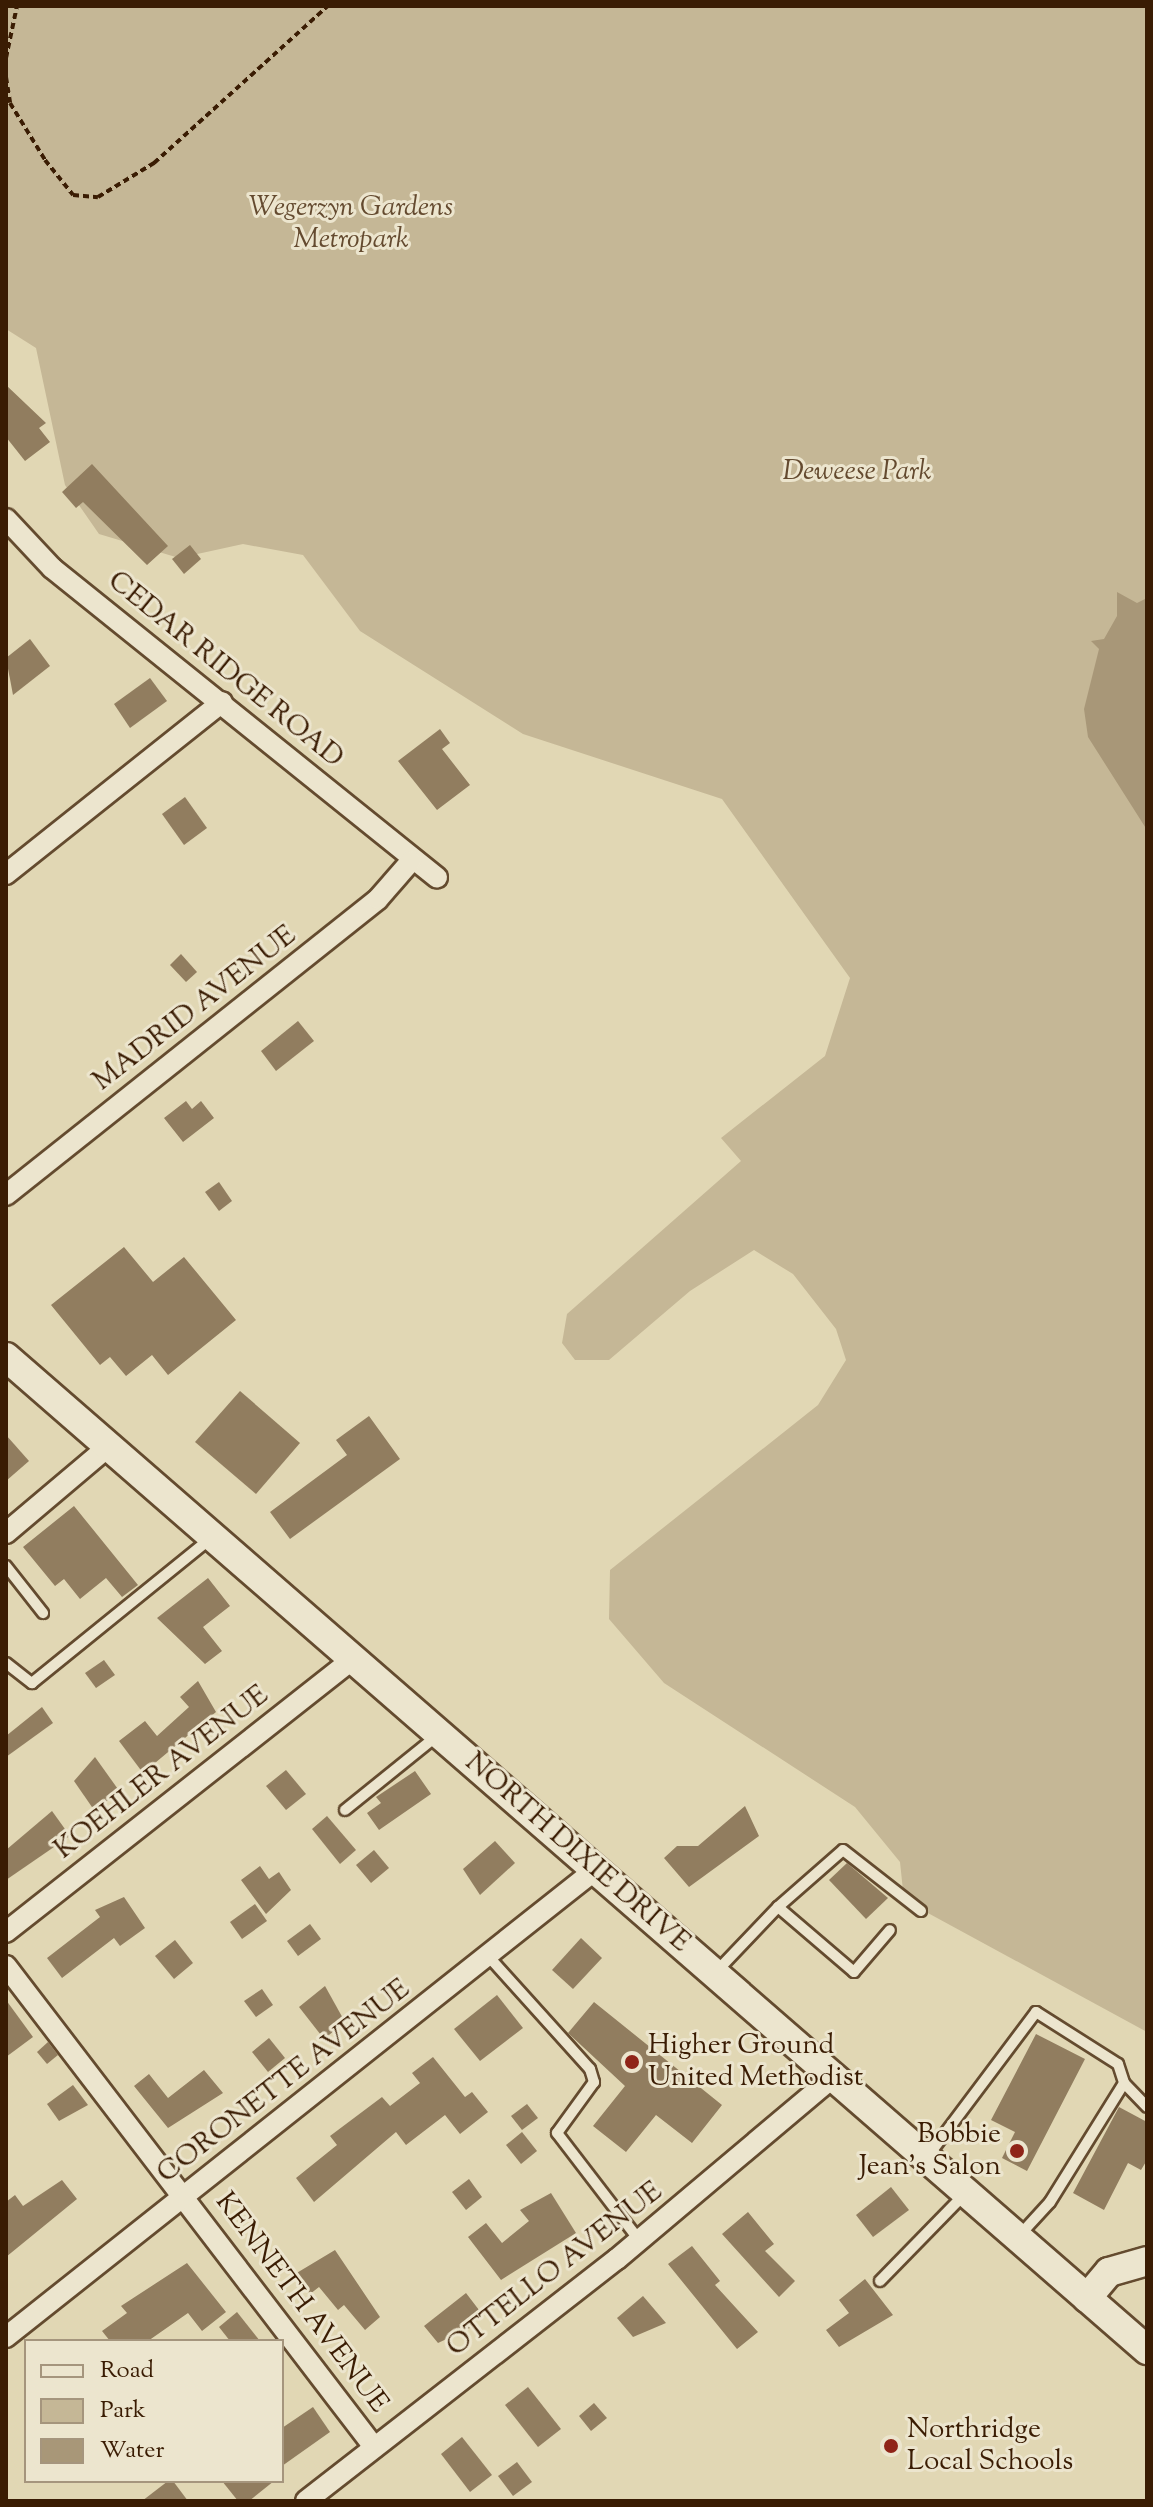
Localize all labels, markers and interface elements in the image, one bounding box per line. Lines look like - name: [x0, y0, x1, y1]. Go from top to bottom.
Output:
- park label: Wegerzyn Gardens Metropark: [249, 191, 453, 257]
- park label: Deweese Park: [783, 455, 931, 489]
- street label: CEDAR RIDGE ROAD: [101, 565, 349, 775]
- street label: MADRID AVENUE: [87, 919, 303, 1099]
- street label: KOEHLER AVENUE: [48, 1679, 276, 1867]
- street label: NORTH DIXIE DRIVE: [458, 1746, 696, 1960]
- street label: CORONETTE AVENUE: [151, 1973, 417, 2191]
- place label: Higher Ground United Methodist: [648, 2029, 863, 2095]
- marker: Higher Ground United Methodist: [623, 2053, 641, 2071]
- place label: Bobbie Jean's Salon: [859, 2118, 1001, 2184]
- marker: Bobbie Jean's Salon: [1008, 2142, 1026, 2160]
- street label: OTTELLO AVENUE: [441, 2175, 669, 2365]
- street label: KENNETH AVENUE: [207, 2186, 395, 2420]
- legend: [24, 2339, 284, 2483]
- text: Road: [100, 2354, 154, 2388]
- text: Park: [100, 2394, 146, 2428]
- place label: Northridge Local Schools: [907, 2413, 1073, 2479]
- text: Water: [100, 2434, 164, 2468]
- marker: Northridge Local Schools: [882, 2437, 900, 2455]

